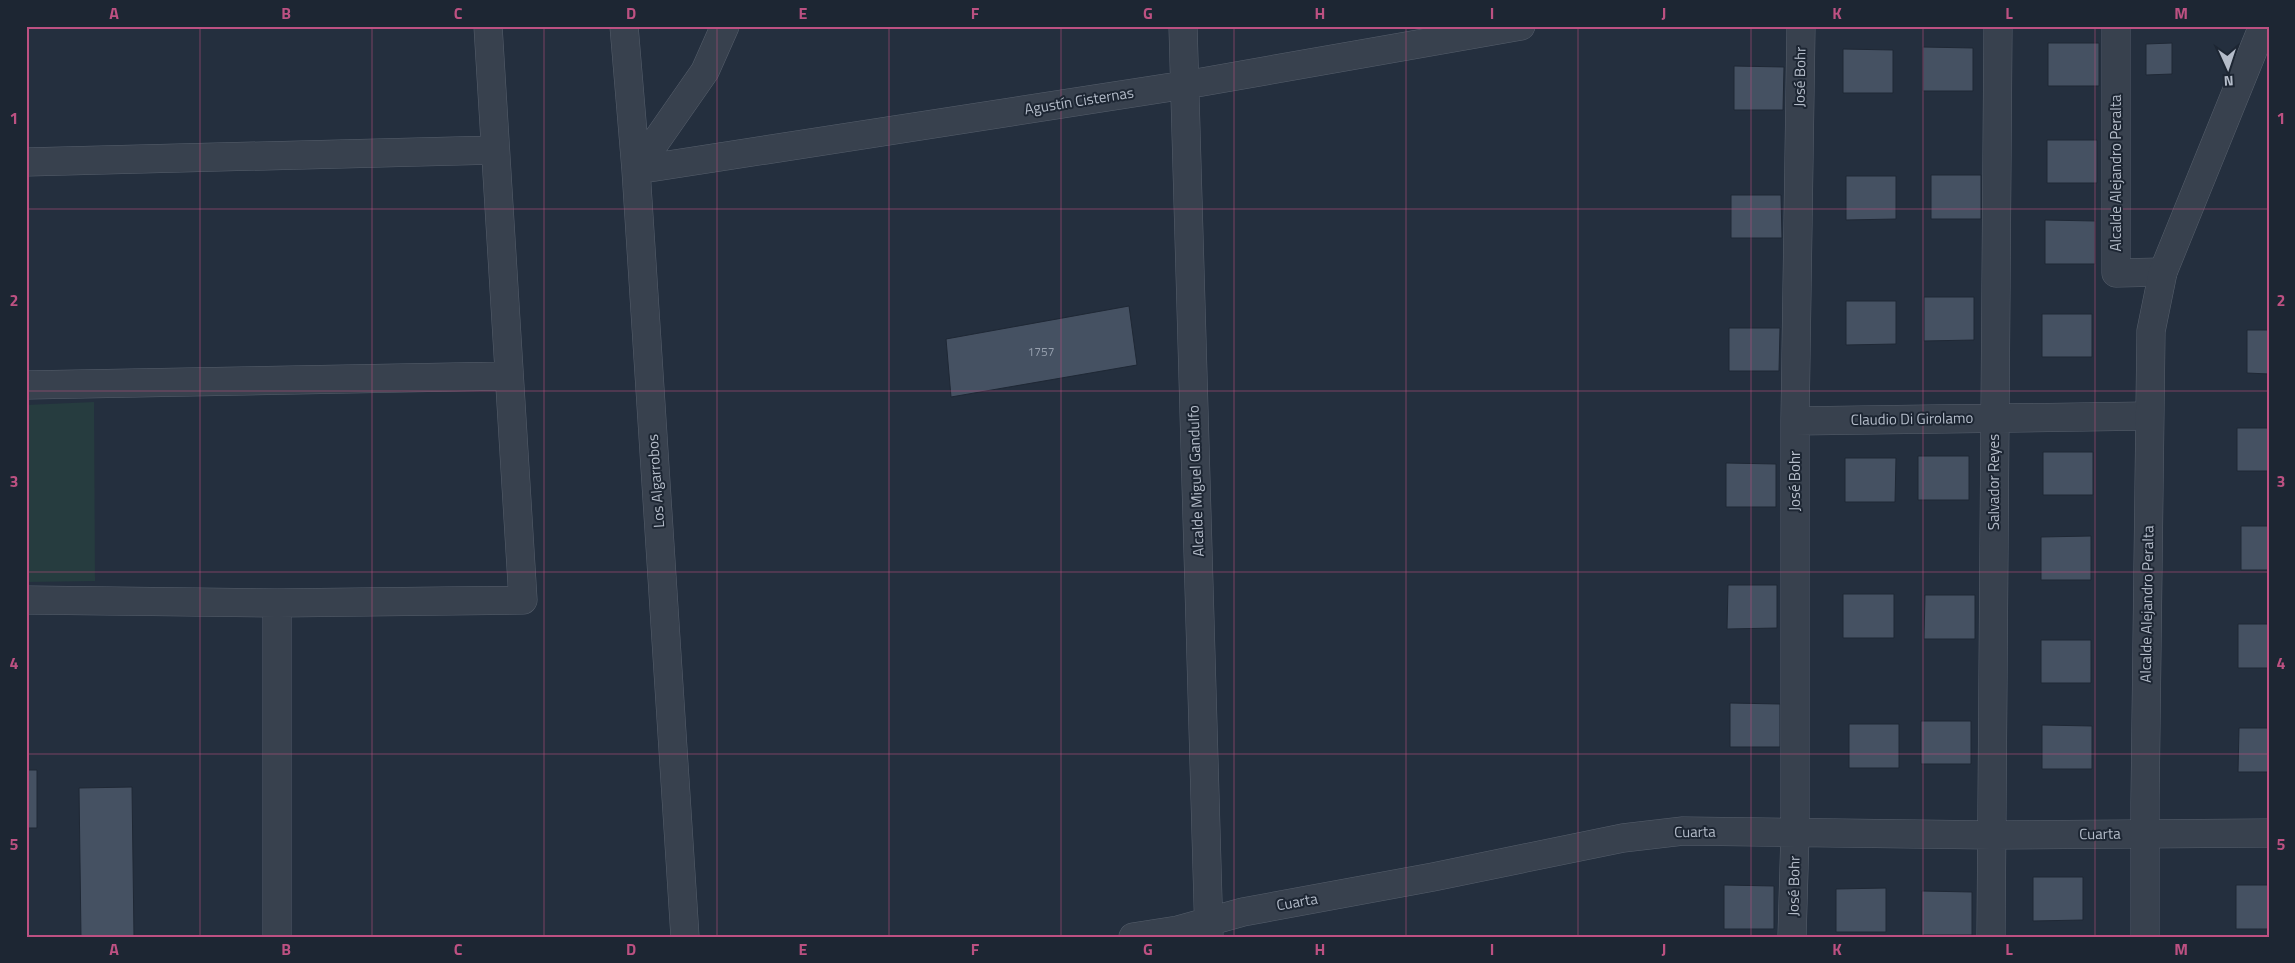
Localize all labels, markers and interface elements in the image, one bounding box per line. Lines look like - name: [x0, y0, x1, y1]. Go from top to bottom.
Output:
- text: A: [109, 1, 119, 25]
- text: B: [281, 1, 291, 25]
- text: C: [454, 1, 463, 25]
- text: D: [626, 1, 636, 25]
- text: E: [799, 1, 808, 25]
- text: F: [971, 1, 980, 25]
- text: G: [1143, 1, 1153, 25]
- text: H: [1315, 1, 1325, 25]
- text: I: [1490, 1, 1494, 25]
- text: J: [1662, 1, 1666, 25]
- text: K: [1832, 1, 1842, 25]
- text: L: [2005, 1, 2013, 25]
- text: M: [2174, 1, 2188, 25]
- north arrow: [2202, 42, 2252, 92]
- street label: José Bohr: [1787, 47, 1812, 107]
- text: N: [2223, 71, 2234, 92]
- street label: Agustín Cisternas: [1023, 81, 1135, 120]
- street label: Alcalde Alejandro Peralta: [2104, 94, 2127, 252]
- text: 1: [10, 106, 18, 130]
- text: 1: [2277, 106, 2285, 130]
- text: 2: [10, 288, 18, 312]
- text: 2: [2277, 288, 2285, 312]
- house number: 1757: [1028, 342, 1054, 361]
- street label: Alcalde Miguel Gandulfo: [1181, 405, 1210, 557]
- street label: Claudio Di Girolamo: [1850, 406, 1974, 431]
- street label: Los Algarrobos: [641, 433, 670, 529]
- street label: Salvador Reyes: [1982, 434, 2005, 530]
- street label: José Bohr: [1783, 451, 1806, 511]
- text: 3: [10, 469, 18, 493]
- text: 3: [2277, 469, 2285, 493]
- street label: Alcalde Alejandro Peralta: [2134, 525, 2159, 683]
- text: 4: [10, 651, 19, 675]
- text: 4: [2277, 651, 2286, 675]
- street label: Cuarta: [1674, 820, 1716, 843]
- street label: Cuarta: [2079, 822, 2121, 845]
- text: 5: [10, 832, 19, 856]
- text: 5: [2277, 832, 2286, 856]
- street label: José Bohr: [1781, 856, 1806, 916]
- street label: Cuarta: [1275, 887, 1320, 916]
- text: A: [109, 937, 119, 961]
- text: B: [281, 937, 291, 961]
- text: C: [454, 937, 463, 961]
- text: D: [626, 937, 636, 961]
- text: E: [799, 937, 808, 961]
- text: F: [971, 937, 980, 961]
- text: G: [1143, 937, 1153, 961]
- text: H: [1315, 937, 1325, 961]
- text: I: [1490, 937, 1494, 961]
- text: J: [1662, 937, 1666, 961]
- text: K: [1832, 937, 1842, 961]
- text: L: [2005, 937, 2013, 961]
- text: M: [2174, 937, 2188, 961]

